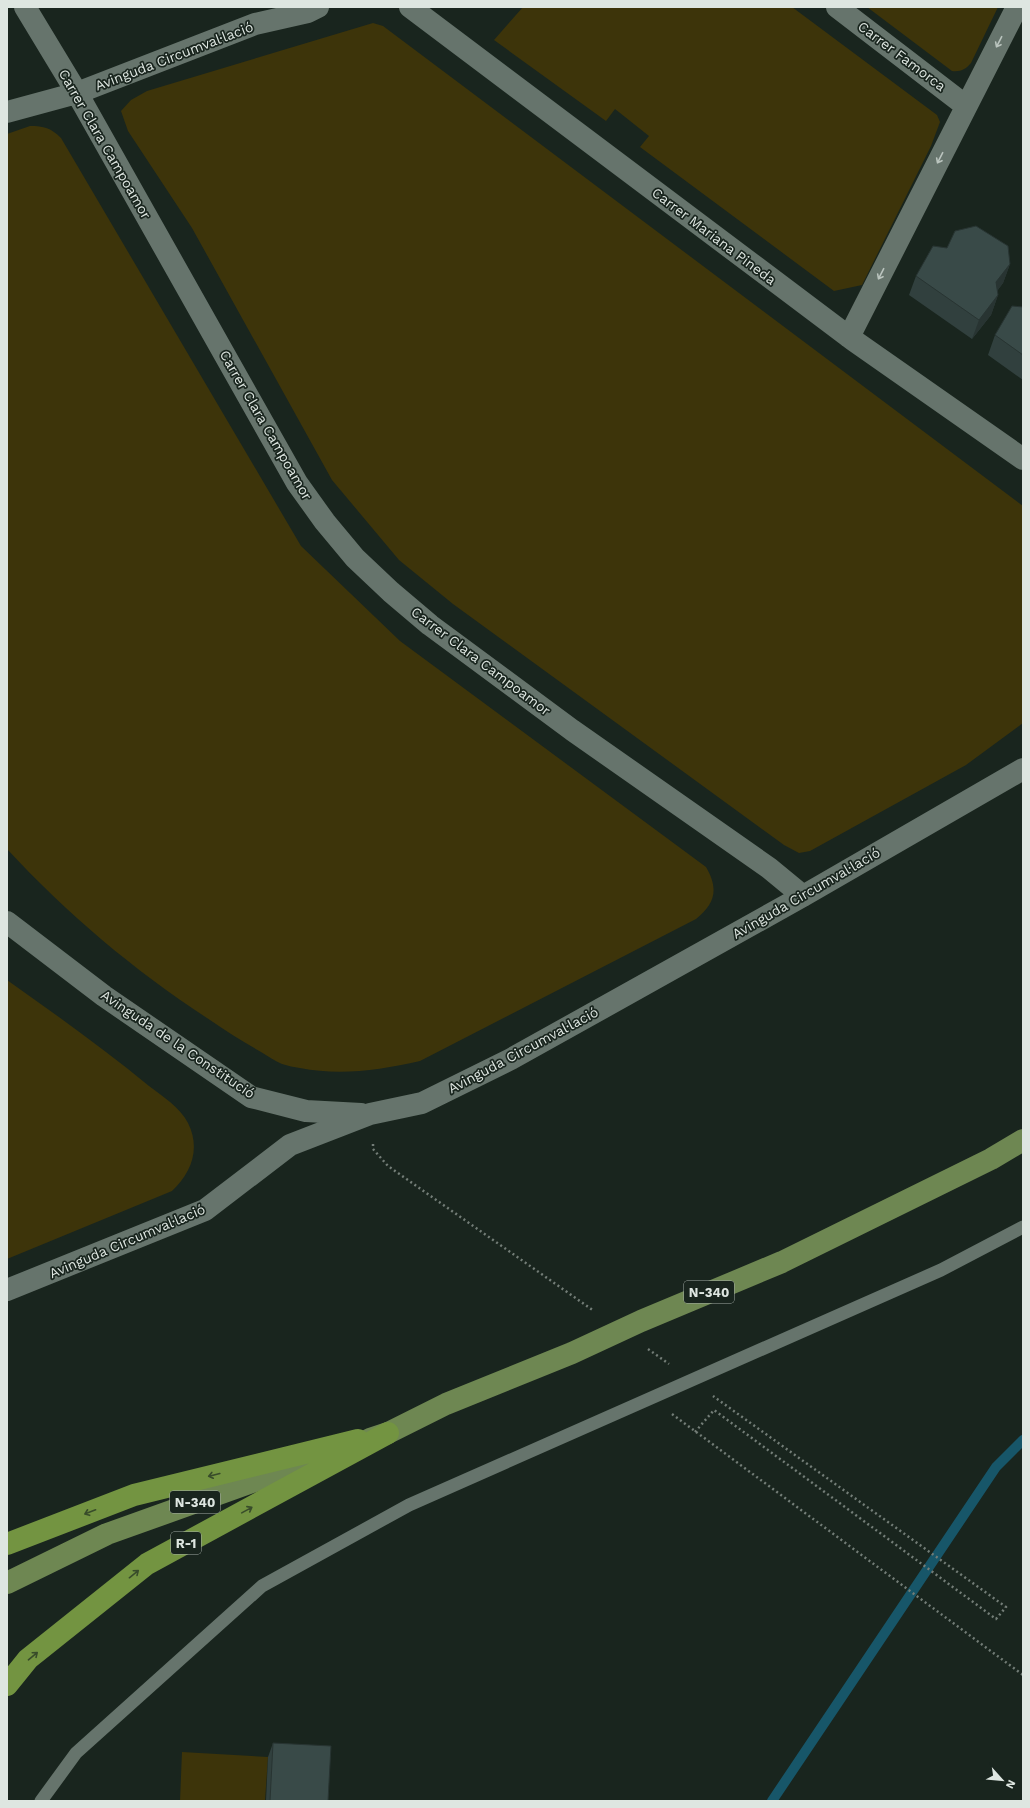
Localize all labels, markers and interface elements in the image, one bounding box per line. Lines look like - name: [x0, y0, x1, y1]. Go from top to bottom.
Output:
- street label: Avinguda Circumval·lació: [93, 18, 255, 94]
- street label: Carrer Famorca: [855, 18, 949, 94]
- one-way arrow: [995, 36, 1002, 48]
- street label: Carrer Clara Campoamor: [56, 66, 155, 222]
- one-way arrow: [936, 151, 943, 163]
- street label: Carrer Mariana Pineda: [649, 184, 779, 288]
- one-way arrow: [877, 267, 885, 279]
- street label: Carrer Clara Campoamor: [217, 347, 316, 503]
- street label: Carrer Clara Campoamor: [408, 603, 554, 719]
- street label: Avinguda Circumval·lació: [729, 844, 883, 942]
- street label: Avinguda de la Constitució: [98, 986, 258, 1102]
- street label: Avinguda Circumval·lació: [445, 1003, 601, 1097]
- street label: Avinguda Circumval·lació: [47, 1201, 207, 1281]
- road number: N-340: [684, 1281, 734, 1303]
- one-way arrow: [208, 1472, 221, 1479]
- road number: N-340: [170, 1491, 220, 1513]
- one-way arrow: [241, 1505, 253, 1513]
- one-way arrow: [85, 1508, 97, 1516]
- road number: R-1: [171, 1532, 201, 1554]
- one-way arrow: [129, 1570, 140, 1579]
- one-way arrow: [27, 1651, 38, 1660]
- north arrow: [982, 1760, 1022, 1800]
- text: N: [1003, 1778, 1018, 1791]

